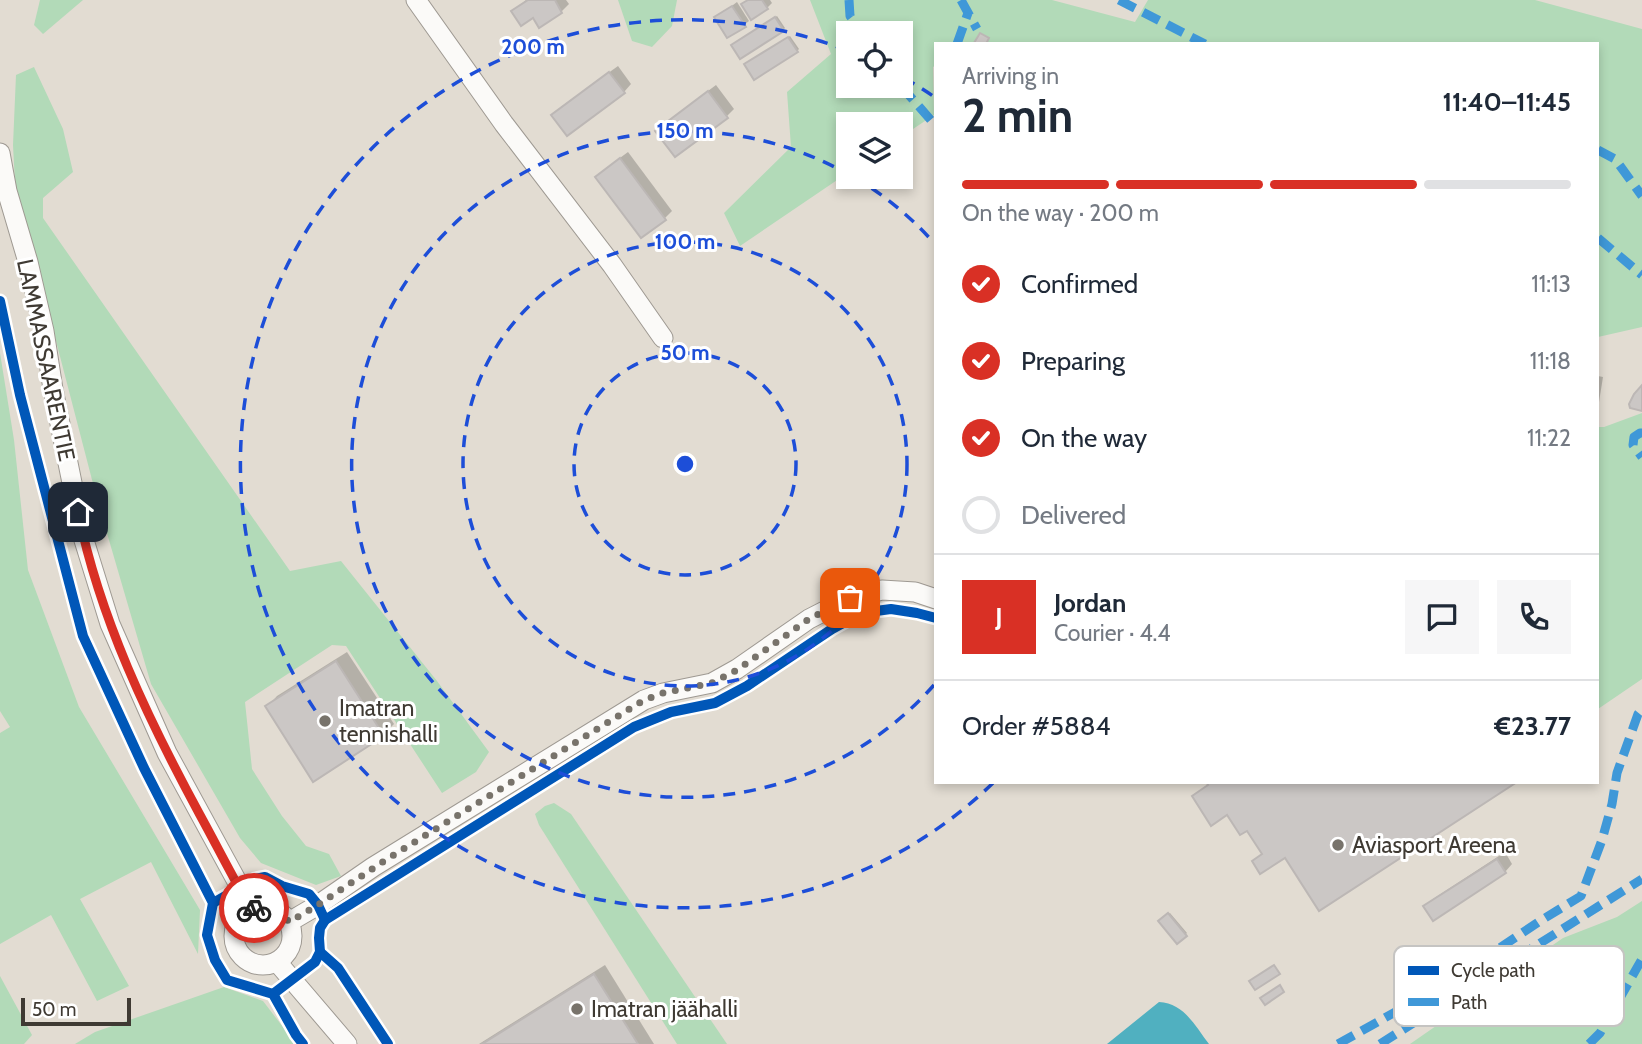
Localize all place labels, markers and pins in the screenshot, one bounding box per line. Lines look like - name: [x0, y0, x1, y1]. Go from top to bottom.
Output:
- centre of rings: [673, 452, 697, 476]
- pin: [48, 482, 108, 542]
- pin: [820, 568, 880, 628]
- place label: Imatran tennishalli: [339, 694, 438, 748]
- marker: Imatran tennishalli: [317, 713, 333, 729]
- place label: Aviasport Areena: [1352, 831, 1516, 859]
- marker: Aviasport Areena: [1330, 837, 1346, 853]
- place label: Imatran jäähalli: [591, 995, 738, 1023]
- marker: Imatran jäähalli: [569, 1001, 585, 1017]

